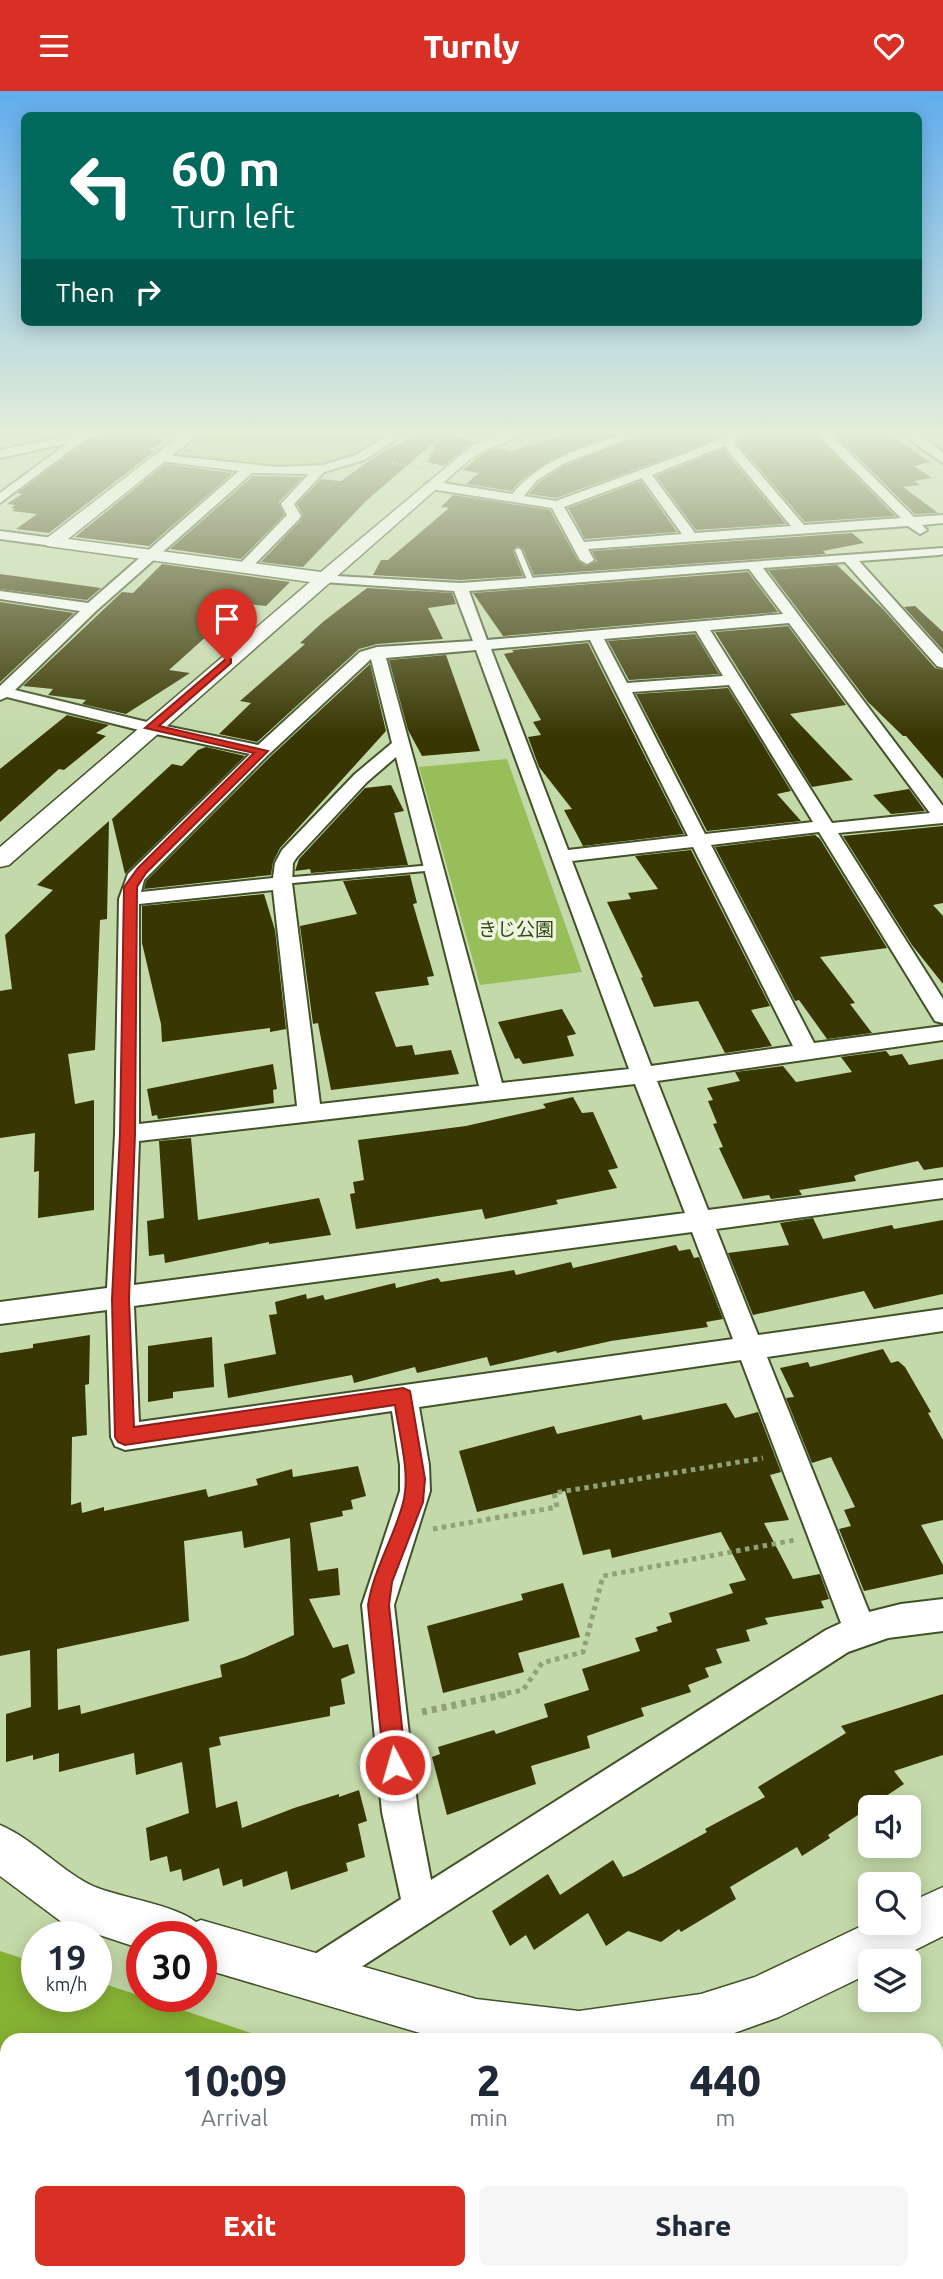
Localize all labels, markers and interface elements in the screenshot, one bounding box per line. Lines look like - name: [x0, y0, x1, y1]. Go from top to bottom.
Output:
- icon: menu: [35, 27, 73, 65]
- icon: heart: [870, 27, 908, 65]
- text: Turnly: [424, 28, 519, 64]
- icon: left: [56, 140, 147, 231]
- text: 60 m: [171, 140, 280, 195]
- text: Turn left: [171, 198, 295, 234]
- icon: right: [129, 273, 167, 311]
- text: Then: [56, 278, 115, 307]
- pin: [197, 589, 257, 661]
- icon: arrive: [208, 600, 246, 638]
- park label: きじ公園: [478, 918, 554, 940]
- position arrow: [358, 1728, 432, 1802]
- map controls: [858, 1795, 921, 2012]
- button: sound: [858, 1795, 921, 1858]
- button: search: [858, 1872, 921, 1935]
- speed limit sign: 30: [126, 1921, 217, 2012]
- text: 19: [47, 1937, 86, 1977]
- button: layers: [858, 1949, 921, 2012]
- text: km/h: [46, 1974, 87, 1994]
- text: 10:09: [182, 2057, 287, 2104]
- text: 2: [477, 2057, 500, 2104]
- text: 440: [690, 2057, 761, 2104]
- text: Arrival: [201, 2105, 268, 2130]
- text: min: [469, 2105, 508, 2130]
- text: m: [715, 2105, 735, 2130]
- button: Exit: [35, 2186, 465, 2266]
- button: Share: [479, 2186, 908, 2266]

